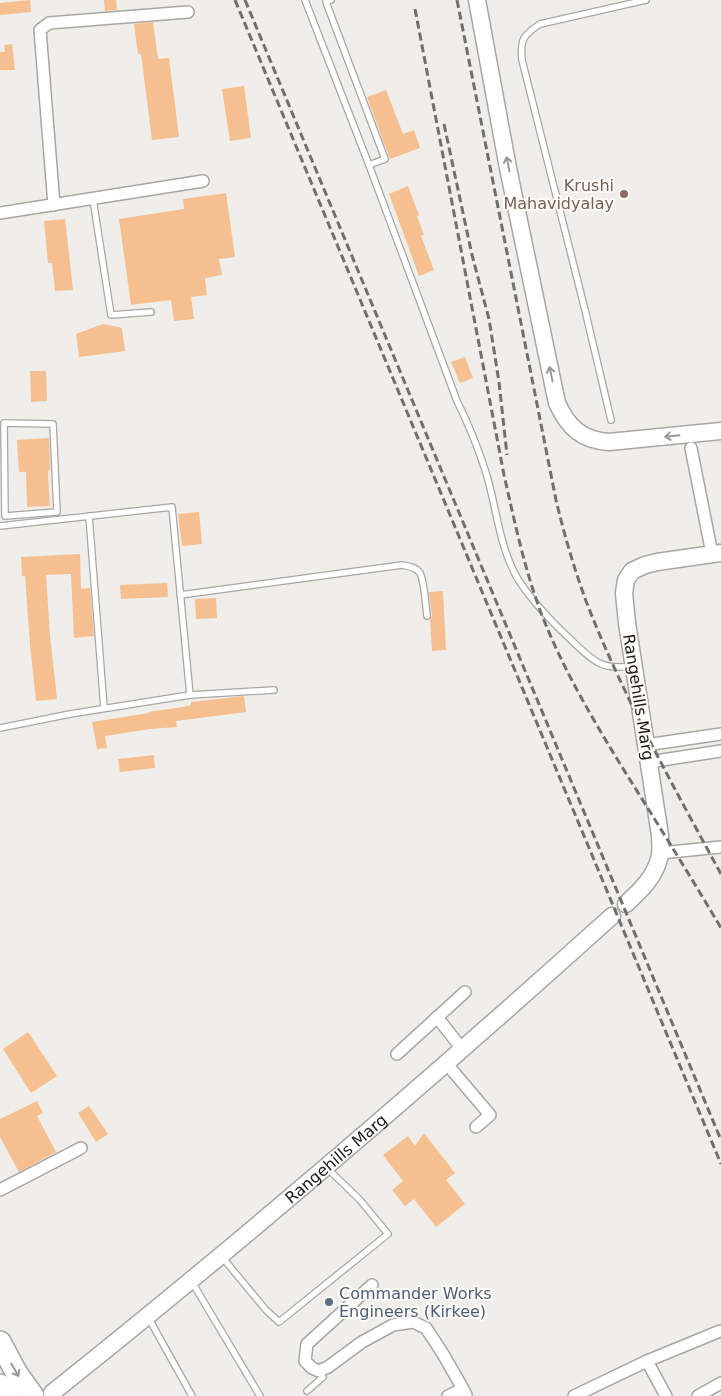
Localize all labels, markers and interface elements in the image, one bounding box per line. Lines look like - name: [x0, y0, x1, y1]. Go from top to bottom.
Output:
- one-way arrow: [502, 156, 512, 172]
- place label: Krushi Mahavidyalay: [503, 176, 614, 213]
- marker: Krushi Mahavidyalay: [618, 188, 630, 200]
- one-way arrow: [546, 367, 556, 383]
- one-way arrow: [665, 431, 681, 441]
- street label: Rangehills Marg: [619, 633, 658, 762]
- street label: Rangehills Marg: [281, 1110, 391, 1208]
- place label: Commander Works Engineers (Kirkee): [339, 1284, 492, 1321]
- marker: Commander Works Engineers (Kirkee): [323, 1296, 335, 1308]
- one-way arrow: [11, 1362, 21, 1376]

